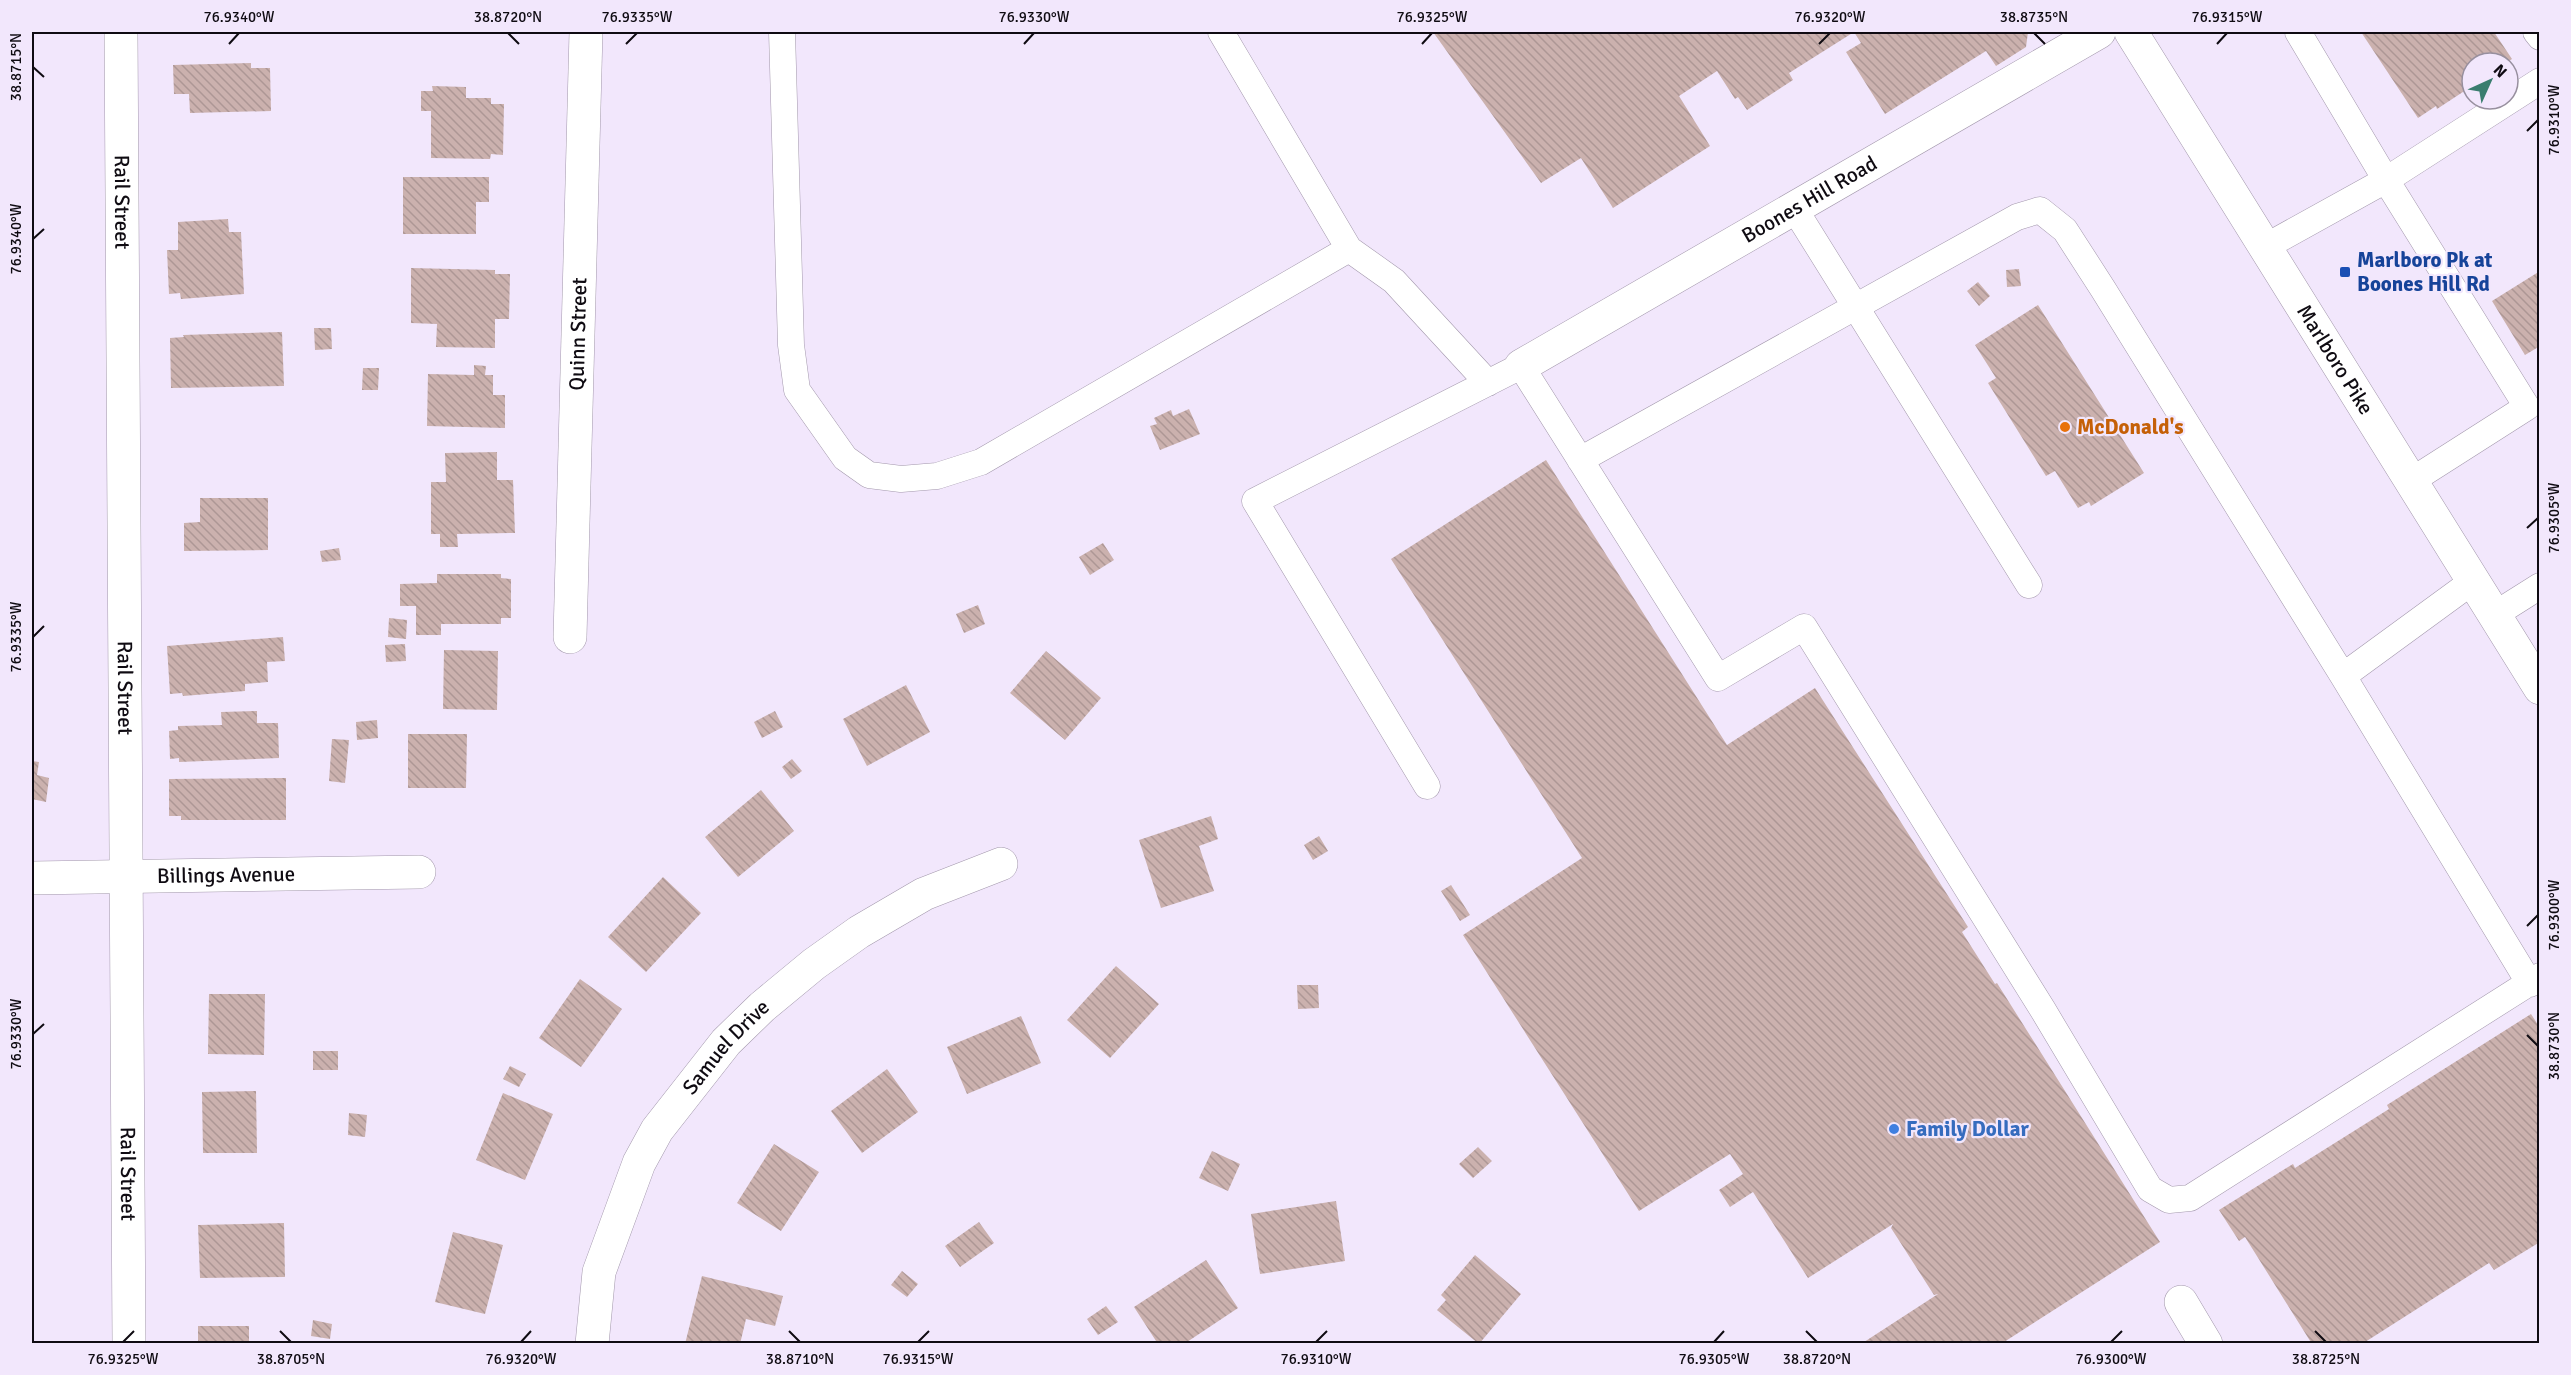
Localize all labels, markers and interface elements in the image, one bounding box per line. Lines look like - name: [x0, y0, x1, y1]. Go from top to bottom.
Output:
- text: 76.9340°W: [204, 8, 275, 26]
- text: 38.8720°N: [474, 8, 542, 26]
- text: 76.9335°W: [602, 8, 673, 26]
- text: 76.9330°W: [999, 8, 1070, 26]
- text: 76.9325°W: [1397, 8, 1468, 26]
- text: 76.9320°W: [1795, 8, 1866, 26]
- text: 38.8735°N: [2000, 8, 2068, 26]
- text: 76.9315°W: [2192, 8, 2263, 26]
- text: 38.8715°N: [7, 33, 25, 101]
- north arrow: [2460, 51, 2520, 111]
- text: N: [2489, 60, 2511, 82]
- text: 76.9310°W: [2545, 84, 2563, 155]
- street label: Boones Hill Road: [1737, 150, 1882, 249]
- street label: Rail Street: [109, 155, 135, 249]
- text: 76.9340°W: [7, 203, 25, 274]
- place label: Marlboro Pk at Boones Hill Rd: [2357, 247, 2493, 297]
- marker: Marlboro Pk at Boones Hill Rd: [2338, 265, 2352, 279]
- street label: Quinn Street: [564, 277, 593, 391]
- street label: Marlboro Pike: [2291, 300, 2379, 419]
- place label: McDonald's: [2077, 414, 2184, 440]
- marker: McDonald's: [2058, 420, 2072, 434]
- text: 76.9305°W: [2545, 482, 2563, 553]
- text: 76.9335°W: [7, 601, 25, 672]
- street label: Rail Street: [112, 641, 138, 735]
- street label: Billings Avenue: [157, 861, 295, 889]
- text: 76.9300°W: [2545, 879, 2563, 950]
- street label: Samuel Drive: [677, 994, 774, 1100]
- text: 76.9330°W: [7, 998, 25, 1069]
- text: 38.8730°N: [2545, 1012, 2563, 1080]
- place label: Family Dollar: [1906, 1116, 2030, 1142]
- marker: Family Dollar: [1887, 1122, 1901, 1136]
- street label: Rail Street: [115, 1127, 141, 1221]
- text: 76.9325°W: [88, 1350, 159, 1368]
- text: 38.8705°N: [257, 1350, 325, 1368]
- text: 76.9320°W: [486, 1350, 557, 1368]
- text: 38.8710°N: [766, 1350, 834, 1368]
- text: 76.9315°W: [883, 1350, 954, 1368]
- text: 76.9310°W: [1281, 1350, 1352, 1368]
- text: 76.9305°W: [1679, 1350, 1750, 1368]
- text: 38.8720°N: [1783, 1350, 1851, 1368]
- text: 76.9300°W: [2076, 1350, 2147, 1368]
- text: 38.8725°N: [2292, 1350, 2360, 1368]

